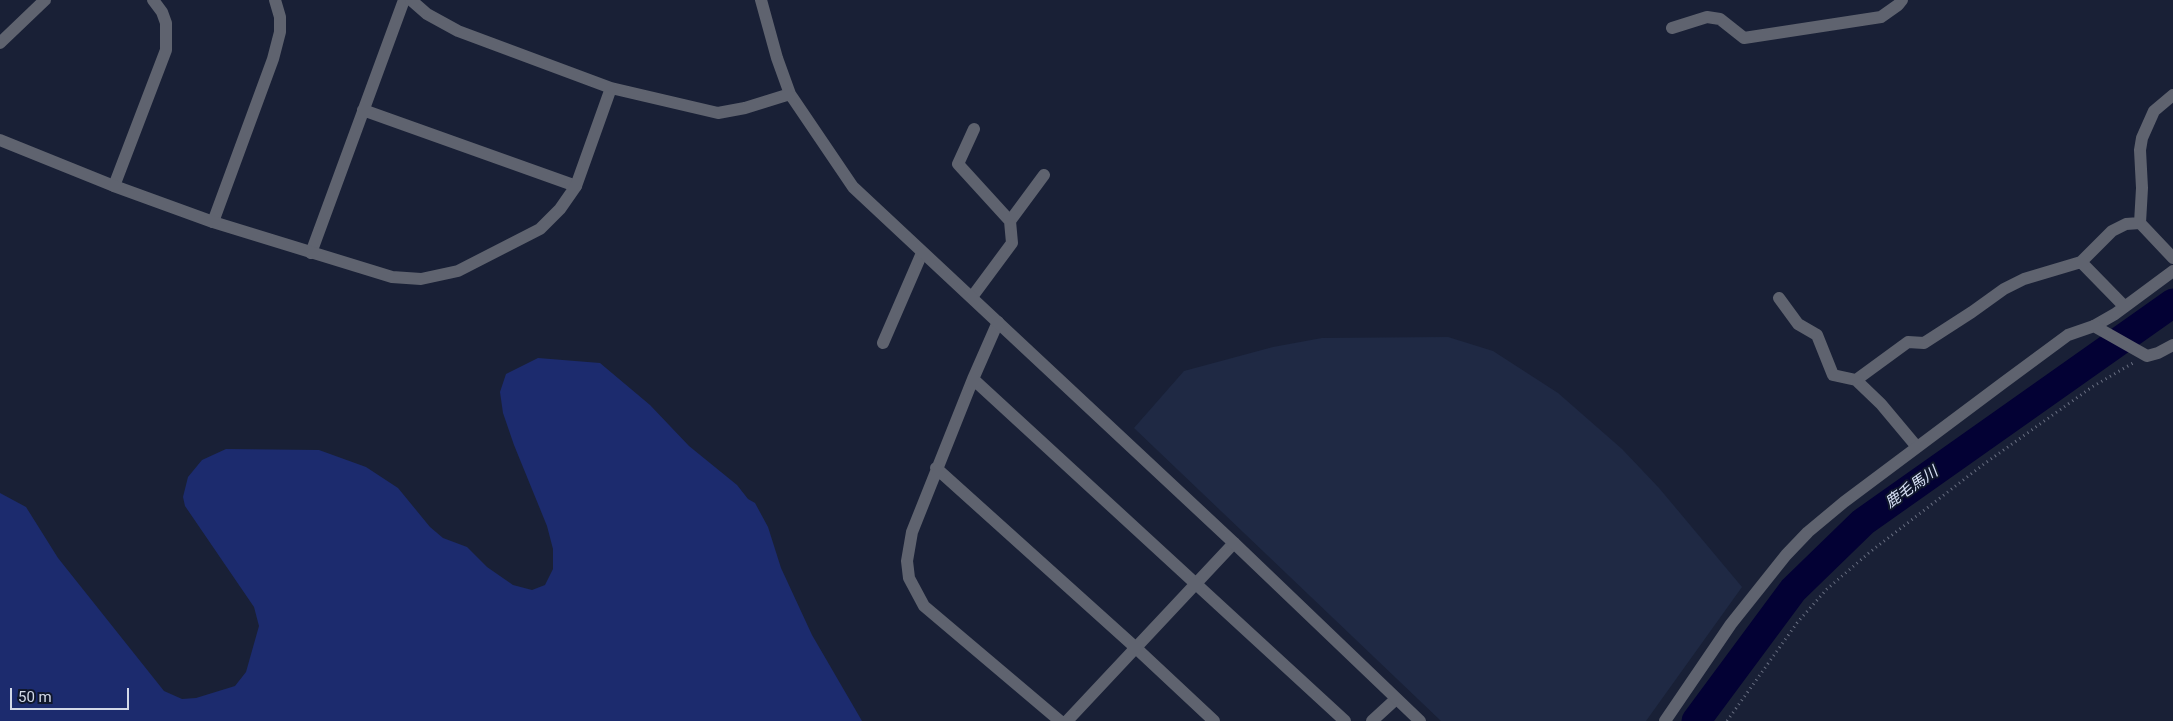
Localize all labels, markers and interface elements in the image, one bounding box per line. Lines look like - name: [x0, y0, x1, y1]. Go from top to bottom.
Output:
- water label: 鹿毛馬川: [1882, 463, 1942, 513]
- scale bar: [12, 678, 131, 710]
- text: 50 m: [18, 688, 52, 706]

